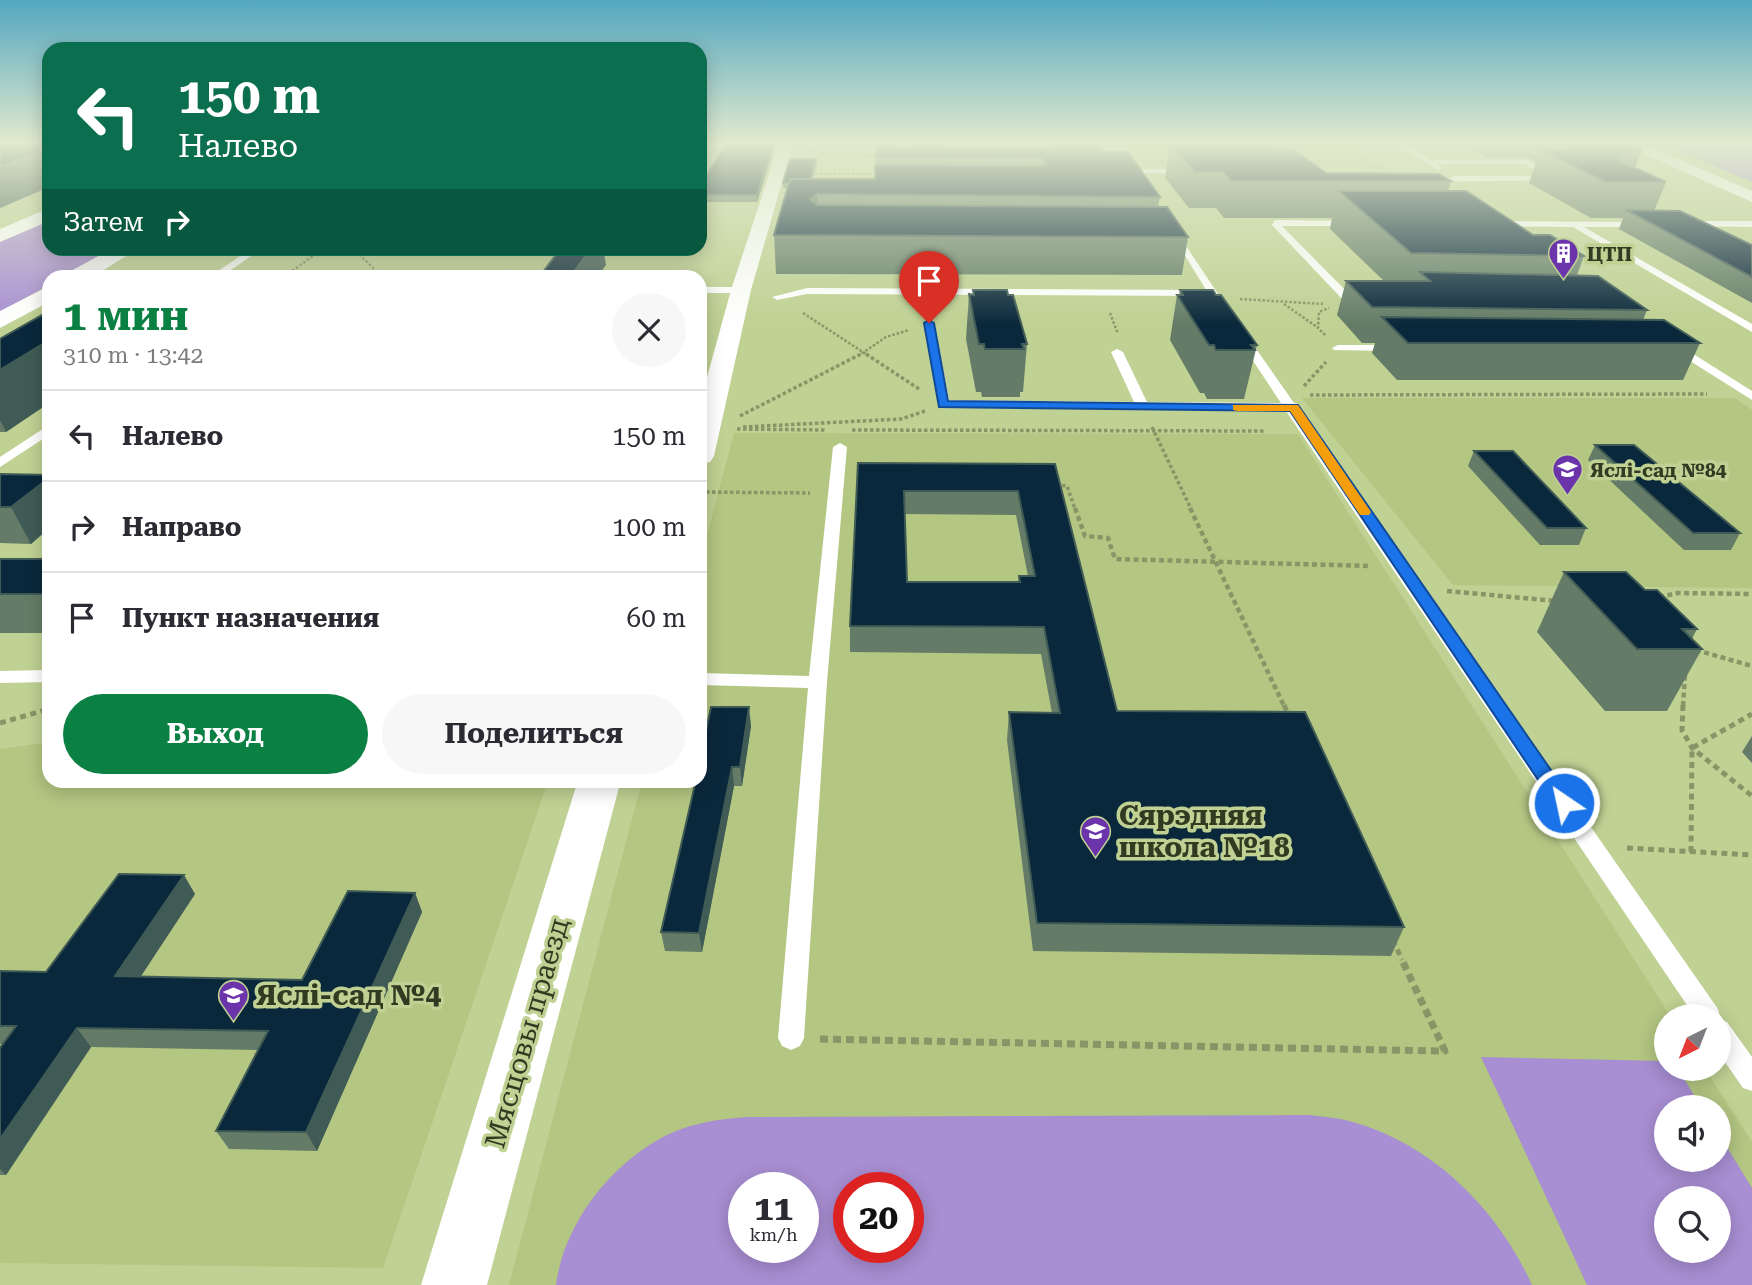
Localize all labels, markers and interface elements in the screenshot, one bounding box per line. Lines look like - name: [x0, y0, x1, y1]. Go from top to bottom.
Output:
- text: 150 m: [178, 68, 320, 125]
- icon: left: [63, 70, 154, 161]
- text: Налево: [178, 127, 298, 165]
- icon: right: [158, 203, 196, 241]
- text: Затем: [63, 207, 144, 237]
- building icon: ЦТП: [1547, 237, 1581, 281]
- place label: ЦТП: [1587, 243, 1632, 266]
- pin: [899, 251, 959, 323]
- icon: arrive: [910, 262, 948, 300]
- text: 1 мин: [63, 291, 188, 340]
- button: close: [612, 293, 686, 367]
- text: 310 m · 13:42: [63, 342, 203, 369]
- icon: left: [63, 417, 101, 455]
- text: Налево: [122, 421, 223, 451]
- text: 150 m: [612, 421, 686, 451]
- school or university icon: Яслі-сад №84: [1550, 453, 1584, 497]
- place label: Яслі-сад №84: [1590, 459, 1727, 482]
- icon: right: [63, 508, 101, 546]
- text: Направо: [122, 512, 242, 542]
- text: 100 m: [612, 512, 686, 542]
- icon: arrive: [63, 599, 101, 637]
- text: Пункт назначения: [122, 603, 379, 633]
- text: 60 m: [627, 603, 686, 633]
- button: Выход: [63, 694, 368, 774]
- button: Поделиться: [382, 694, 686, 774]
- position arrow: [1527, 766, 1601, 840]
- place label: Сярэдняя школа №18: [1119, 799, 1290, 864]
- school or university icon: Сярэдняя школа №18: [1079, 814, 1113, 858]
- street label: Мясцовы праезд: [478, 914, 576, 1152]
- school or university icon: Яслі-сад №4: [216, 978, 250, 1022]
- place label: Яслі-сад №4: [256, 979, 442, 1012]
- north arrow: [1654, 1004, 1731, 1082]
- map controls: [1654, 1004, 1731, 1263]
- button: sound: [1654, 1095, 1731, 1172]
- speed limit sign: 20: [833, 1172, 924, 1263]
- button: search: [1654, 1186, 1731, 1263]
- text: 11: [754, 1188, 793, 1229]
- text: km/h: [749, 1224, 798, 1245]

